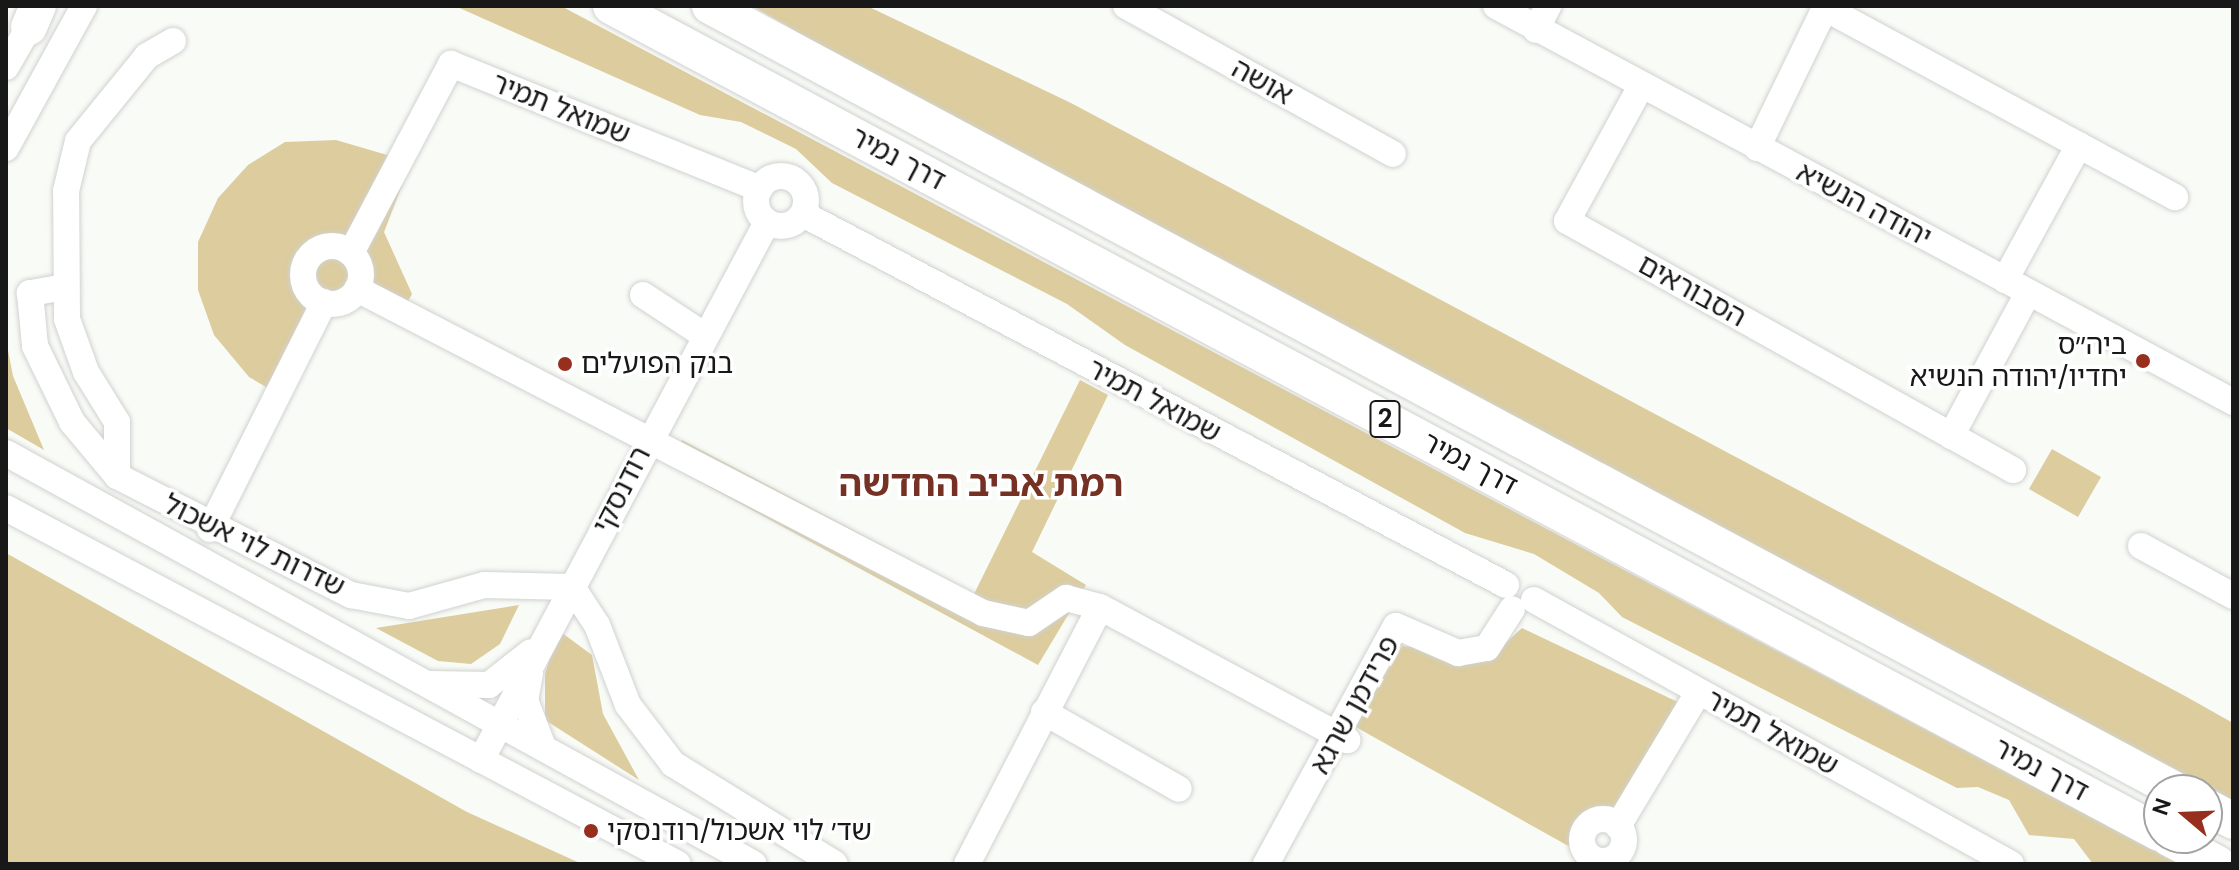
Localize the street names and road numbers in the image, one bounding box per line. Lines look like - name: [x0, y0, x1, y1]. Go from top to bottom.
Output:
- street label: אושה: [1226, 52, 1298, 112]
- street label: שמואל תמיר: [487, 66, 635, 152]
- street label: דרך נמיר: [845, 120, 951, 198]
- street label: יהודה הנשיא: [1791, 155, 1937, 255]
- street label: הסבוראים: [1632, 248, 1752, 334]
- street label: שמואל תמיר: [1082, 352, 1226, 450]
- road number: 2: [1369, 397, 1401, 441]
- street label: דרך נמיר: [1417, 425, 1523, 503]
- street label: רודנסקי: [586, 441, 658, 539]
- street label: שדרות לוי אשכול: [158, 488, 350, 604]
- street label: פרידמן שרגא: [1303, 630, 1407, 780]
- street label: שמואל תמיר: [1700, 683, 1844, 783]
- street label: דרך נמיר: [1988, 731, 2094, 809]

